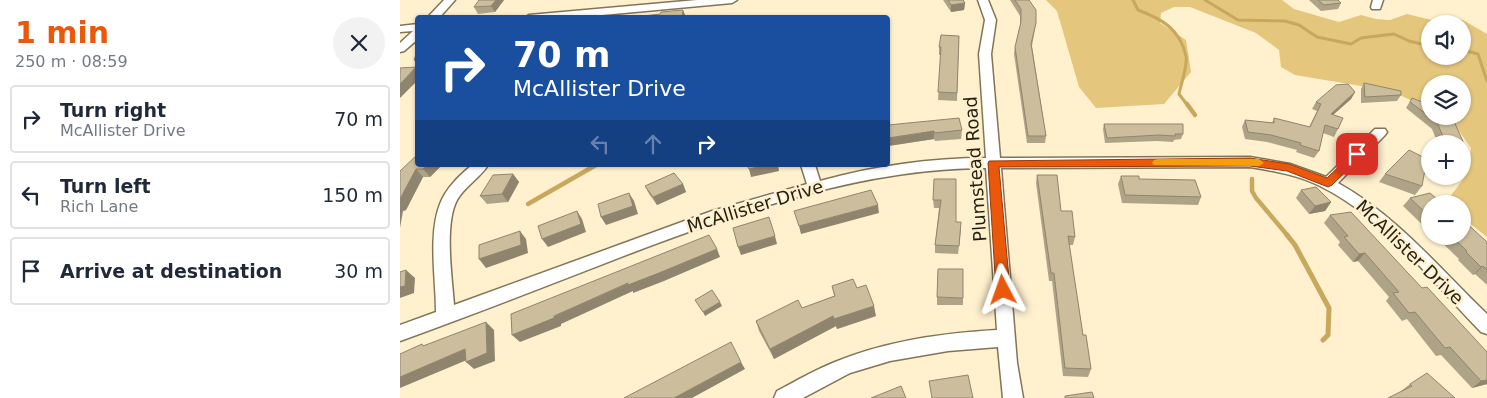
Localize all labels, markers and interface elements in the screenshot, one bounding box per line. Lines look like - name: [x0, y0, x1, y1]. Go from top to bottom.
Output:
- text: 1 min: [15, 15, 109, 50]
- map controls: [1421, 15, 1471, 245]
- button: sound: [1421, 15, 1471, 65]
- button: close: [333, 17, 385, 69]
- icon: right: [430, 35, 495, 100]
- text: 70 m: [513, 35, 610, 75]
- text: 250 m · 08:59: [15, 52, 128, 71]
- button: layers: [1421, 75, 1471, 125]
- text: McAllister Drive: [513, 76, 686, 101]
- street label: Plumstead Road: [959, 96, 991, 242]
- text: Turn right: [60, 99, 166, 121]
- icon: right: [17, 105, 45, 133]
- text: 70 m: [334, 108, 383, 130]
- text: McAllister Drive: [60, 121, 186, 140]
- icon: left: [586, 130, 614, 158]
- icon: ahead: [639, 130, 667, 158]
- icon: right: [692, 130, 720, 158]
- pin: [1336, 133, 1378, 175]
- button: +: [1421, 135, 1471, 185]
- icon: arrive: [1343, 140, 1371, 168]
- text: Turn left: [60, 175, 151, 197]
- street label: McAllister Drive: [684, 175, 826, 237]
- icon: left: [17, 181, 45, 209]
- text: 150 m: [322, 184, 383, 206]
- street label: McAllister Drive: [1352, 195, 1468, 309]
- button: −: [1421, 195, 1471, 245]
- text: Rich Lane: [60, 197, 138, 216]
- icon: arrive: [17, 257, 45, 285]
- text: Arrive at destination: [60, 260, 282, 282]
- text: 30 m: [334, 260, 383, 282]
- position arrow: [976, 263, 1028, 315]

